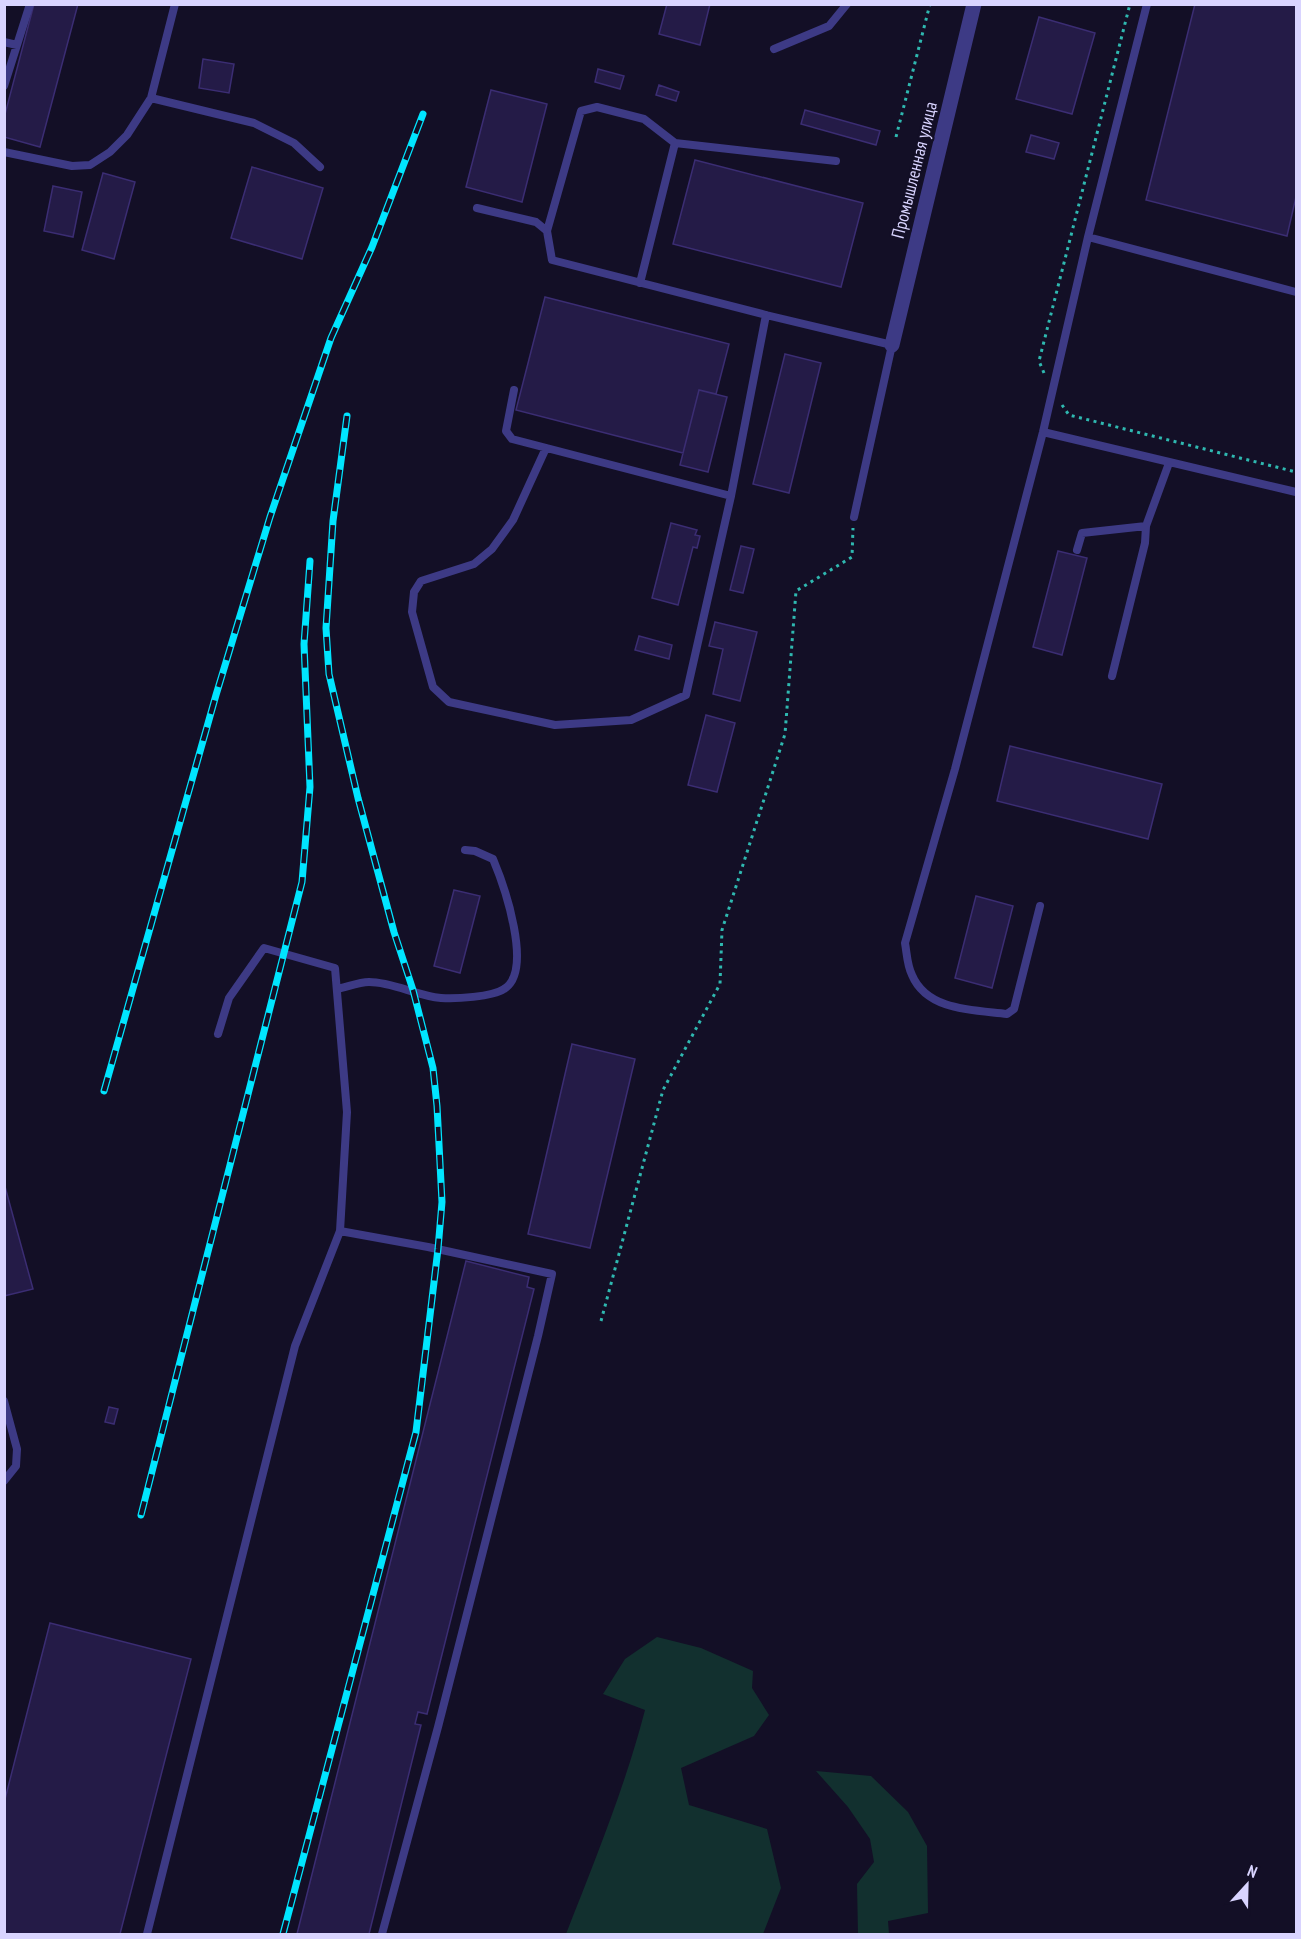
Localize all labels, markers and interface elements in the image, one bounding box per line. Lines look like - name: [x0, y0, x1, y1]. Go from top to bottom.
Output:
- street label: Промышленная улица: [886, 99, 942, 241]
- north arrow: [1217, 1855, 1277, 1915]
- text: N: [1245, 1860, 1260, 1882]

